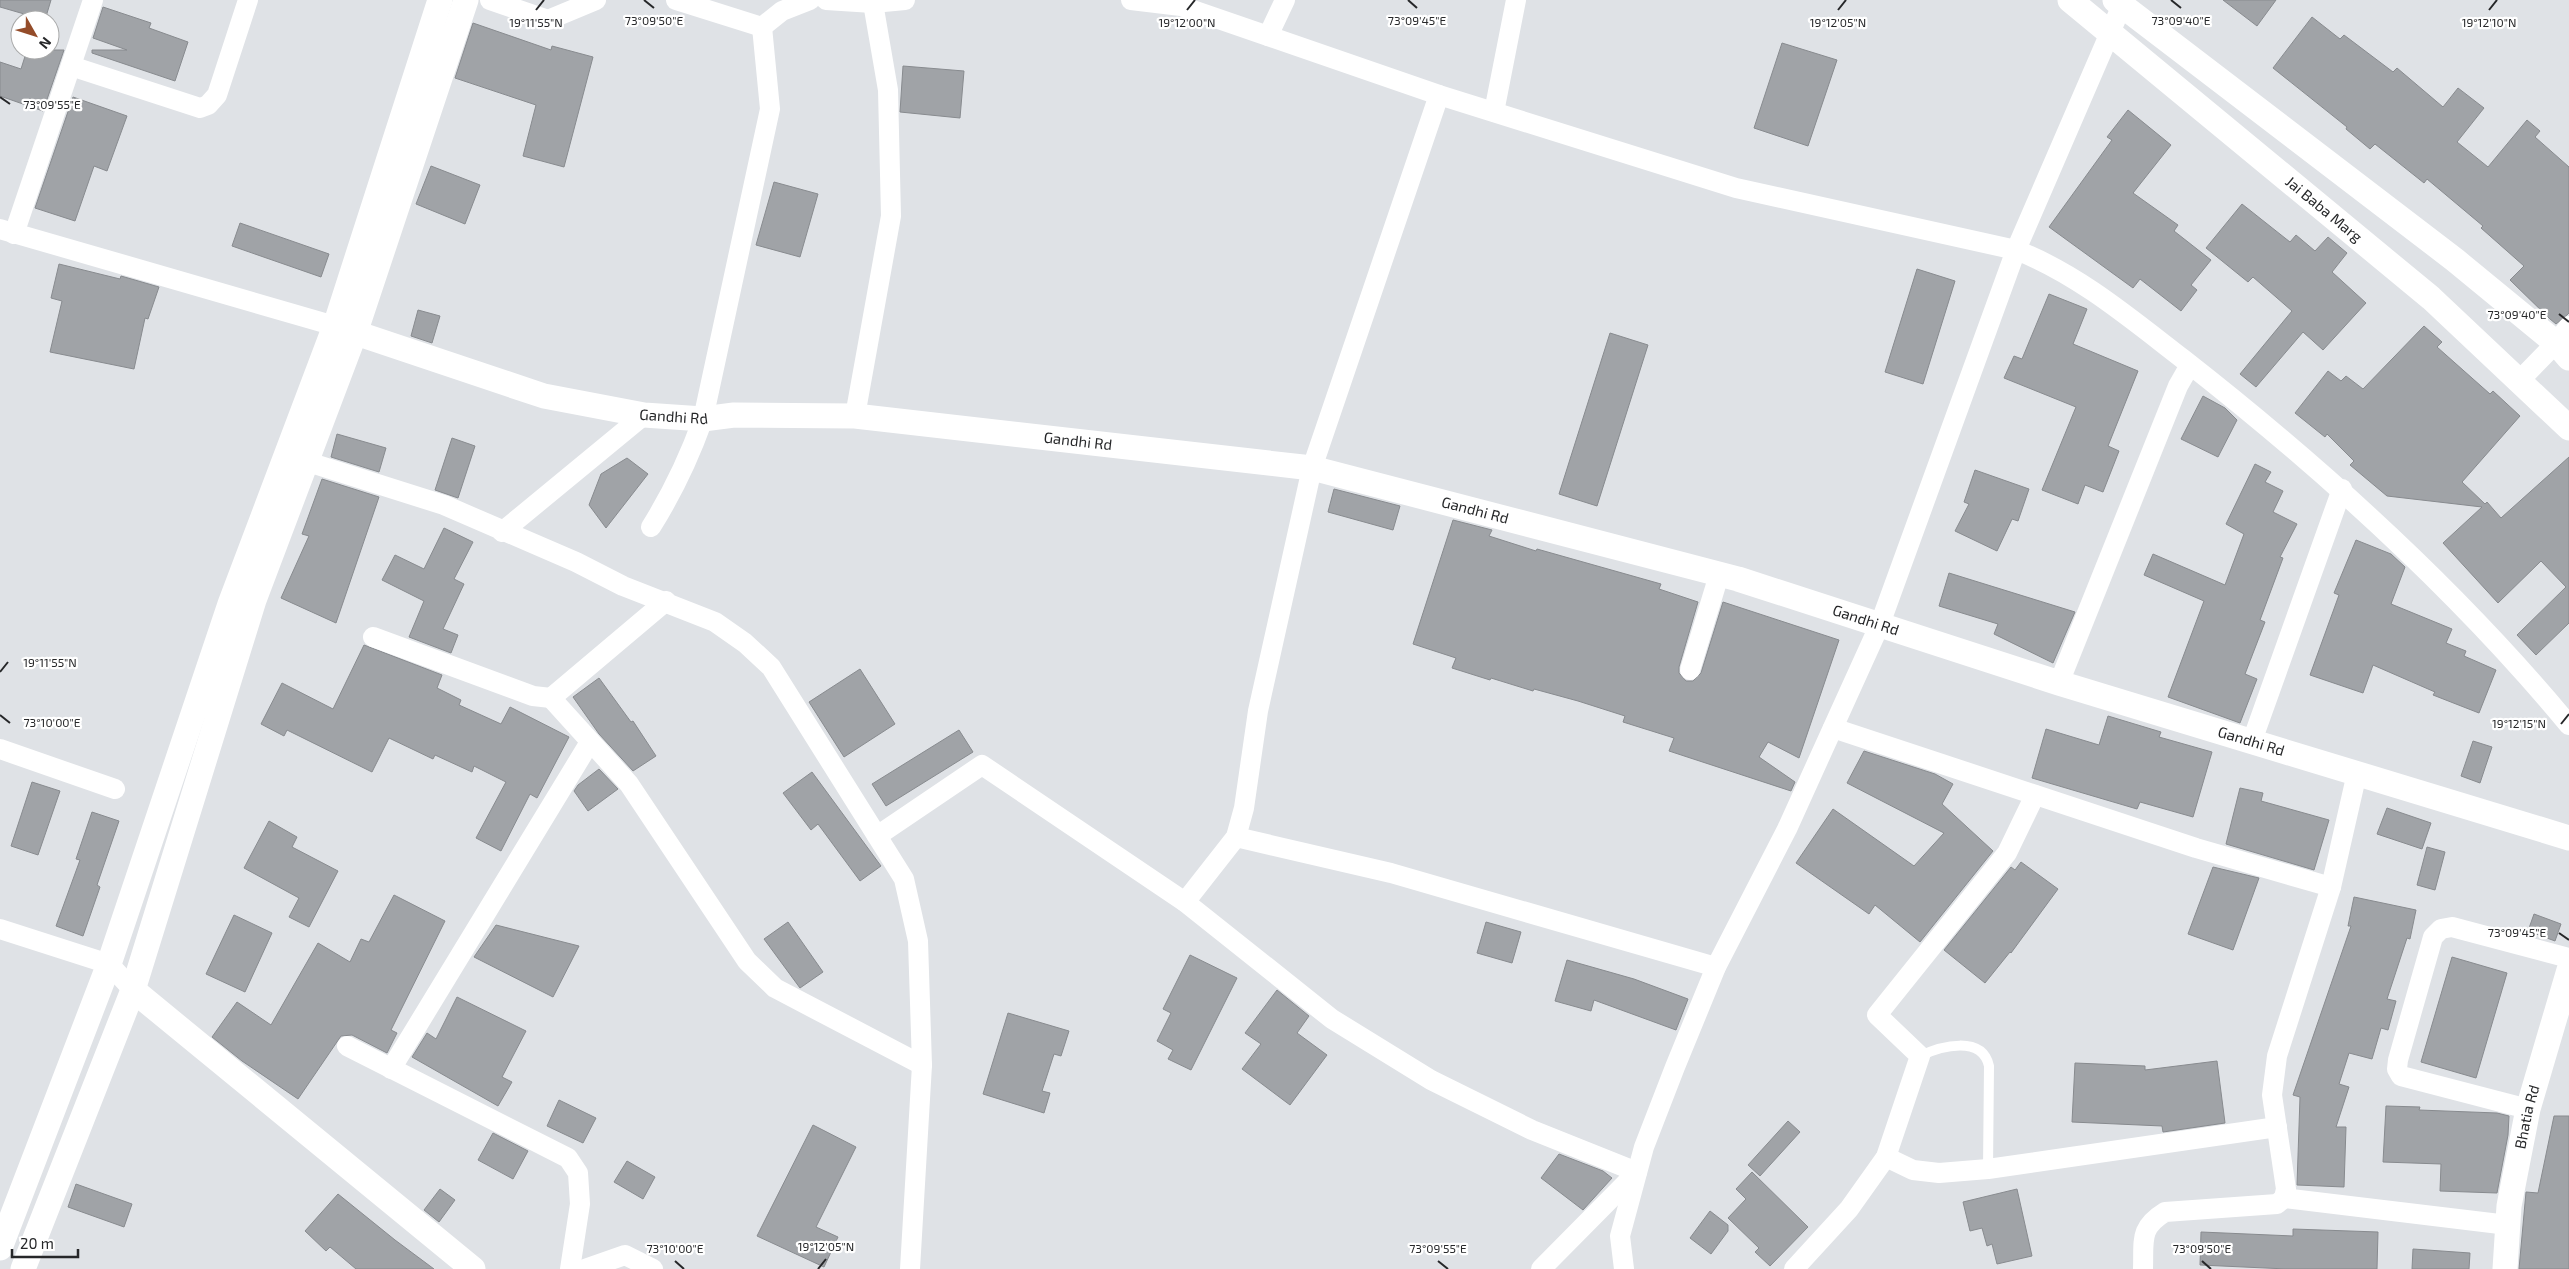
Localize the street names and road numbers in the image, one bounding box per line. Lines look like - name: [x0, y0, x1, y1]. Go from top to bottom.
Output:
- street label: Jai Baba Marg: [2282, 172, 2367, 246]
- street label: Gandhi Rd: [639, 405, 709, 427]
- street label: Gandhi Rd: [1043, 428, 1113, 453]
- street label: Gandhi Rd: [1440, 492, 1511, 527]
- street label: Gandhi Rd: [1831, 600, 1901, 639]
- street label: Gandhi Rd: [2216, 722, 2287, 759]
- street label: Bhatia Rd: [2510, 1083, 2543, 1150]

